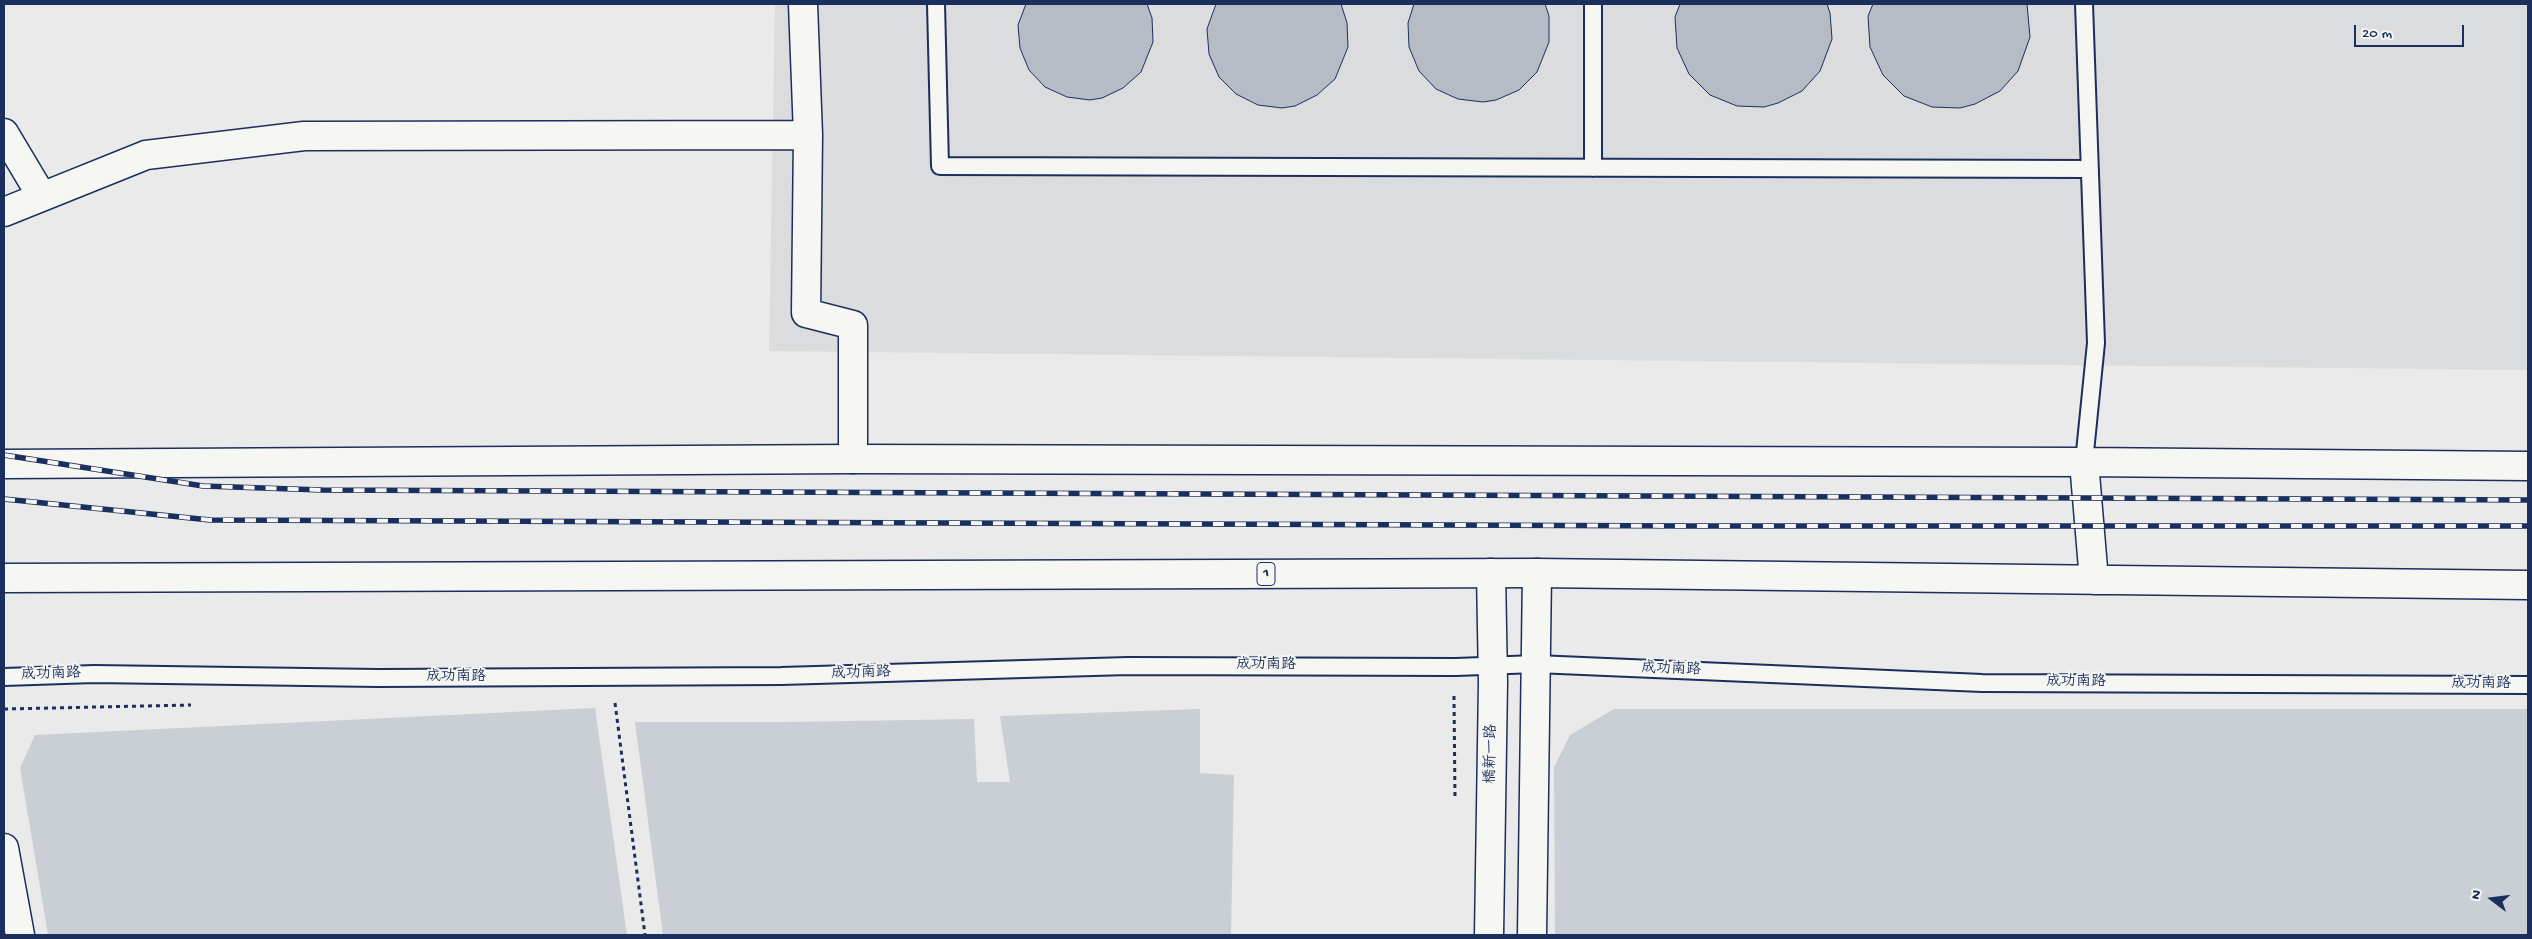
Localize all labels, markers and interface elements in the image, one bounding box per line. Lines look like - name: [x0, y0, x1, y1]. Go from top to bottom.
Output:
- scale bar: [2357, 15, 2467, 47]
- text: 20 m: [2362, 25, 2392, 43]
- road number: 1: [1257, 562, 1275, 586]
- street label: 成功南路: [1236, 657, 1296, 675]
- street label: 成功南路: [1641, 660, 1701, 680]
- street label: 成功南路: [831, 664, 891, 684]
- street label: 成功南路: [21, 665, 81, 685]
- street label: 成功南路: [426, 669, 486, 687]
- street label: 成功南路: [2046, 674, 2106, 692]
- street label: 成功南路: [2451, 676, 2511, 694]
- street label: 橋新一路: [1482, 724, 1502, 784]
- north arrow: [2467, 874, 2517, 924]
- text: N: [2468, 888, 2486, 902]

